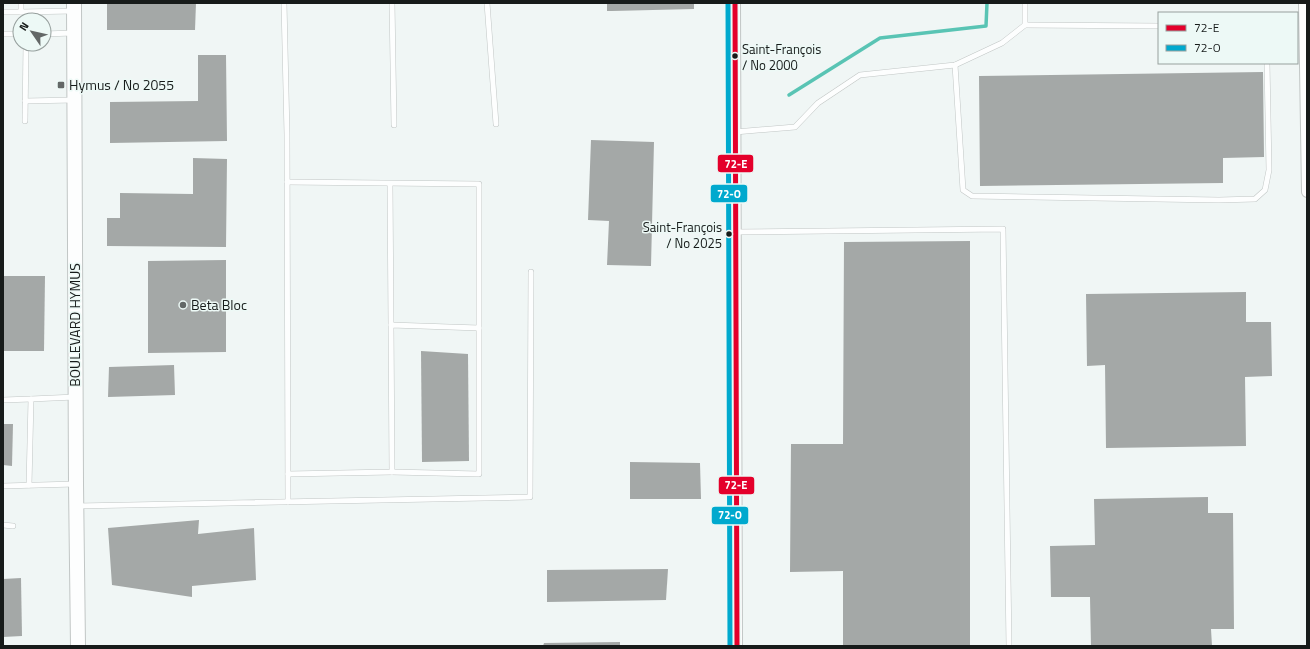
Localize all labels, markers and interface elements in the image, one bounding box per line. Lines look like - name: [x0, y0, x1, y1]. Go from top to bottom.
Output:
- north arrow: [12, 12, 52, 52]
- legend: [1158, 12, 1298, 64]
- text: 72-E: [1194, 18, 1220, 37]
- text: N: [15, 19, 32, 34]
- text: 72-O: [1194, 38, 1221, 57]
- place label: Saint-François / No 2000: [742, 39, 821, 75]
- marker: Saint-François / No 2000: [730, 51, 740, 61]
- place label: Hymus / No 2055: [69, 74, 174, 95]
- marker: Hymus / No 2055: [56, 80, 66, 90]
- line badge: 72-E: [717, 154, 754, 173]
- text: 72-E: [725, 156, 747, 172]
- line badge: 72-O: [710, 184, 748, 203]
- text: 72-O: [717, 186, 741, 202]
- place label: Saint-François / No 2025: [643, 217, 722, 253]
- marker: Saint-François / No 2025: [724, 229, 734, 239]
- street label: BOULEVARD HYMUS: [64, 263, 85, 387]
- place label: Beta Bloc: [191, 294, 247, 315]
- marker: Beta Bloc: [178, 300, 188, 310]
- line badge: 72-E: [718, 476, 755, 495]
- text: 72-E: [725, 477, 747, 493]
- line badge: 72-O: [711, 506, 749, 525]
- text: 72-O: [718, 507, 742, 523]

